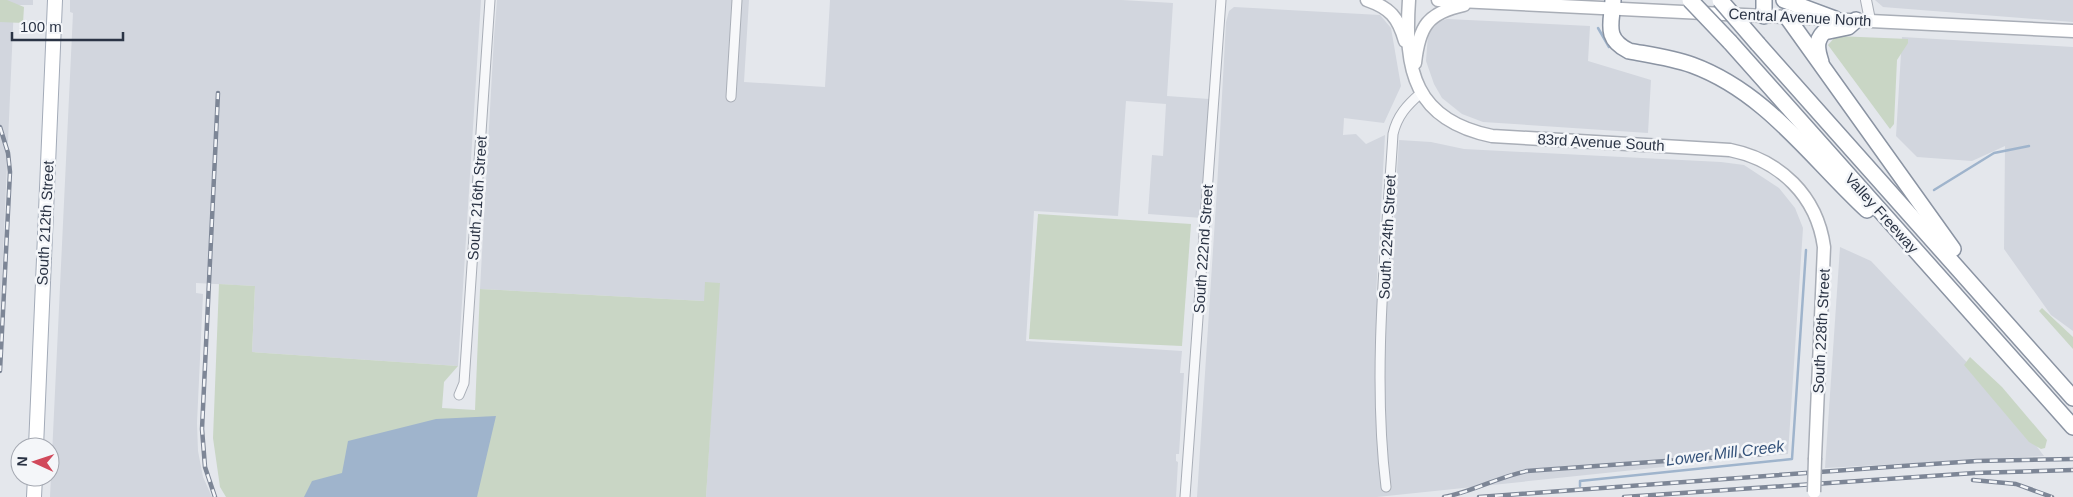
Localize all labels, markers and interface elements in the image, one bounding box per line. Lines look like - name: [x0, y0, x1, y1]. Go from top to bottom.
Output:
- street label: Central Avenue North: [1728, 5, 1872, 29]
- scale bar: [12, 10, 124, 42]
- text: 100 m: [20, 18, 62, 35]
- street label: 83rd Avenue South: [1537, 130, 1665, 154]
- street label: South 216th Street: [464, 134, 490, 261]
- street label: South 212th Street: [33, 159, 57, 286]
- street label: Valley Freeway: [1842, 170, 1923, 257]
- street label: South 224th Street: [1375, 173, 1399, 300]
- street label: South 222nd Street: [1190, 183, 1216, 314]
- street label: South 228th Street: [1809, 267, 1833, 394]
- north arrow: [10, 437, 60, 487]
- water label: Lower Mill Creek: [1665, 437, 1786, 469]
- text: N: [14, 456, 30, 467]

